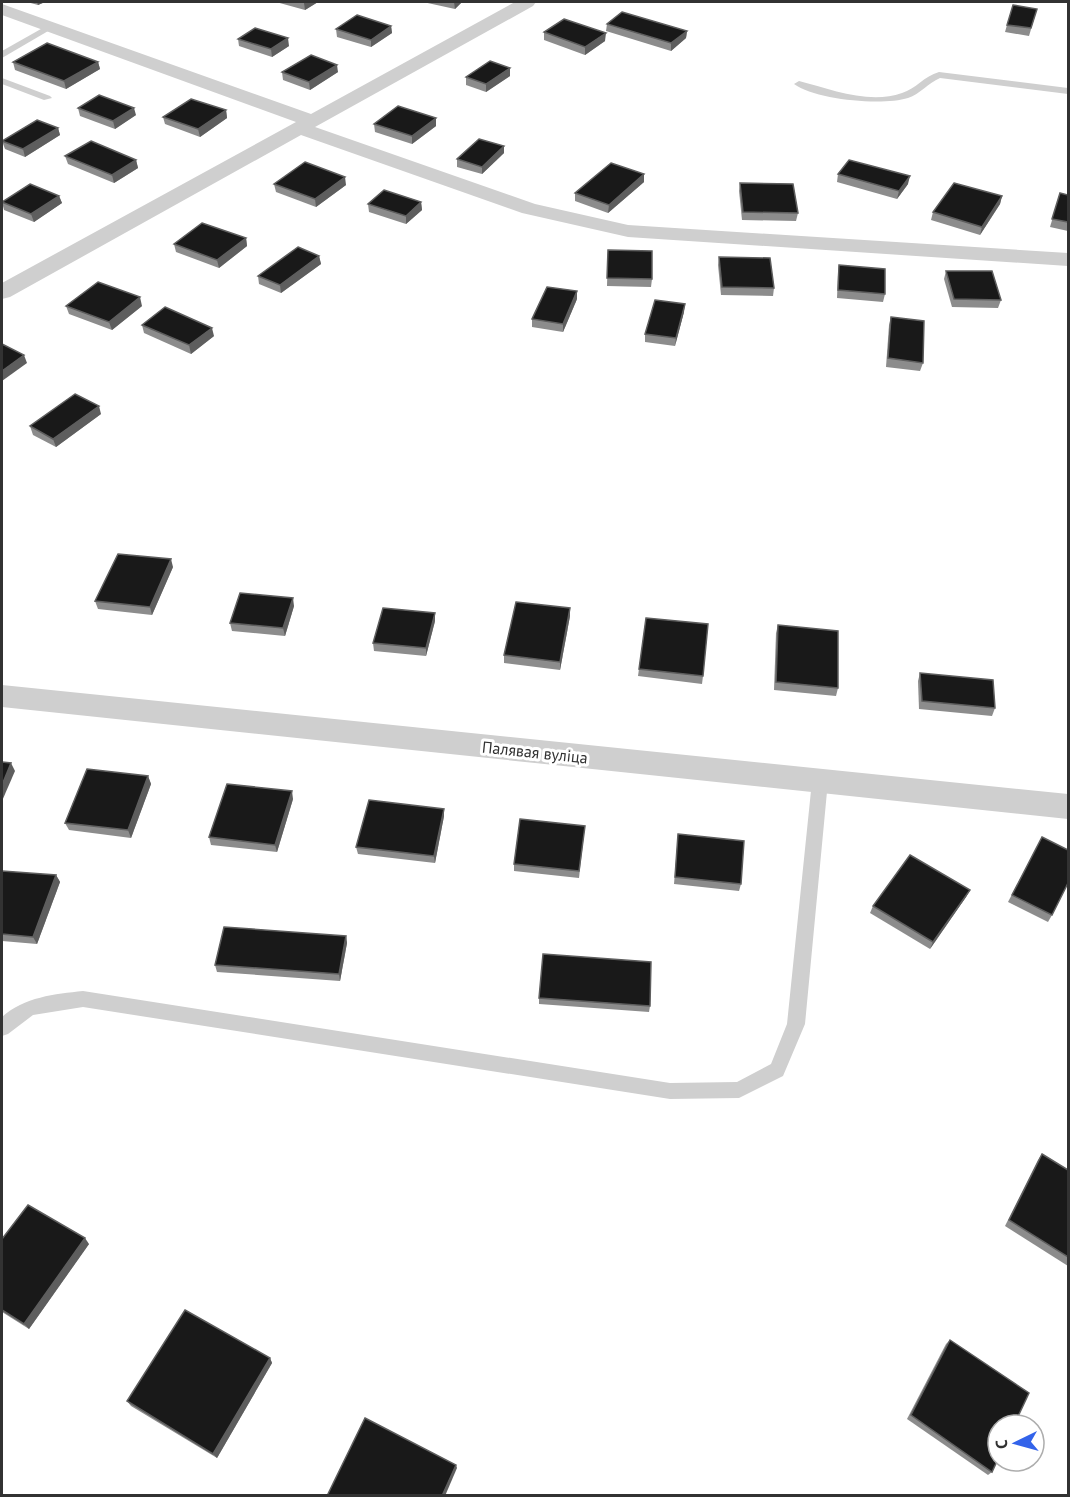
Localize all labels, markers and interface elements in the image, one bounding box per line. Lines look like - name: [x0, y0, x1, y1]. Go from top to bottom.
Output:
- street label: Палявая вуліца: [481, 737, 589, 767]
- north arrow: [986, 1413, 1046, 1473]
- text: С: [991, 1439, 1011, 1450]

